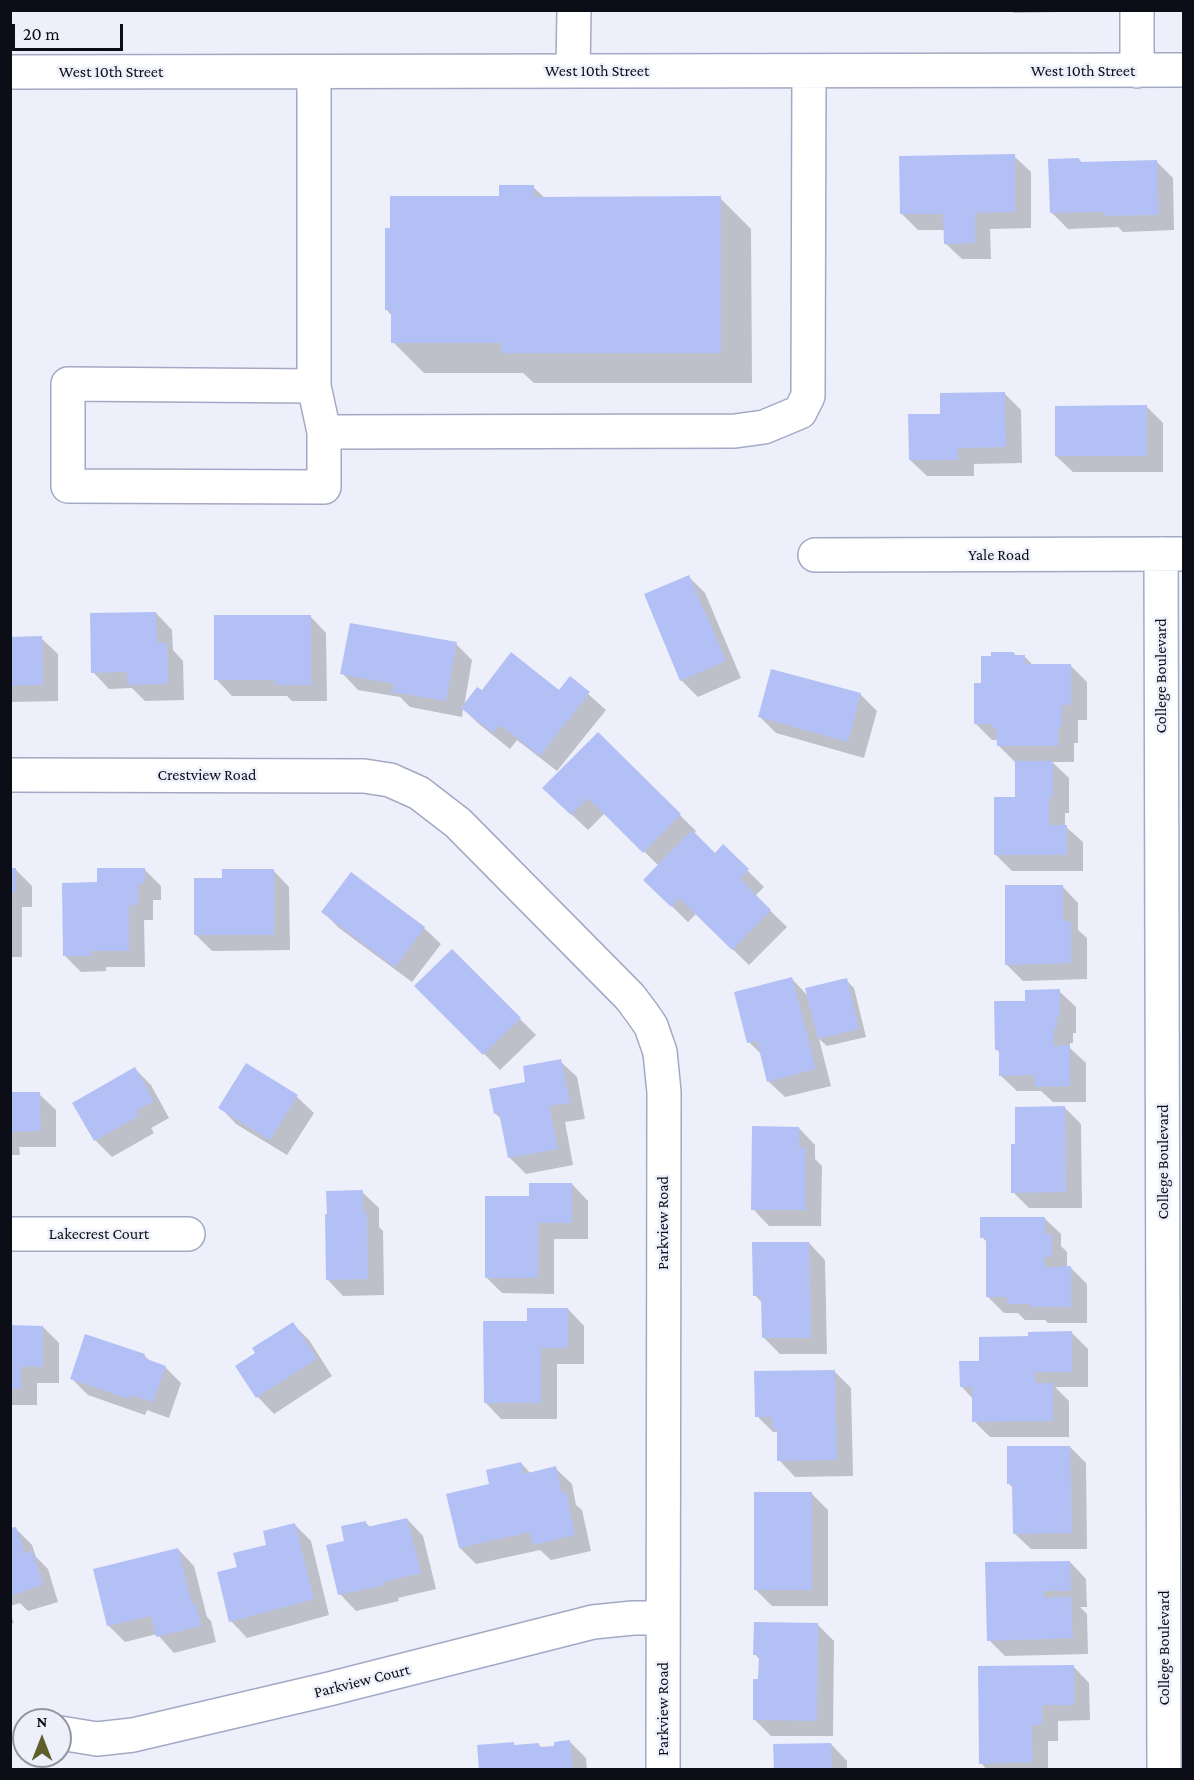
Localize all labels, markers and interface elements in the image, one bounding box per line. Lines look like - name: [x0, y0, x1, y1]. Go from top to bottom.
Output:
- scale bar: [15, 12, 126, 50]
- text: 20 m: [23, 24, 60, 44]
- street label: West 10th Street: [545, 61, 649, 81]
- street label: West 10th Street: [1031, 61, 1135, 81]
- street label: West 10th Street: [59, 62, 163, 82]
- street label: Yale Road: [968, 545, 1030, 565]
- street label: College Boulevard: [1151, 618, 1171, 734]
- street label: Crestview Road: [157, 765, 257, 785]
- street label: College Boulevard: [1153, 1104, 1173, 1220]
- street label: Parkview Road: [653, 1176, 673, 1270]
- street label: Lakecrest Court: [49, 1224, 149, 1244]
- street label: College Boulevard: [1154, 1590, 1174, 1706]
- street label: Parkview Court: [312, 1660, 412, 1702]
- street label: Parkview Road: [653, 1662, 673, 1756]
- north arrow: [12, 1708, 72, 1768]
- text: N: [37, 1713, 47, 1730]

